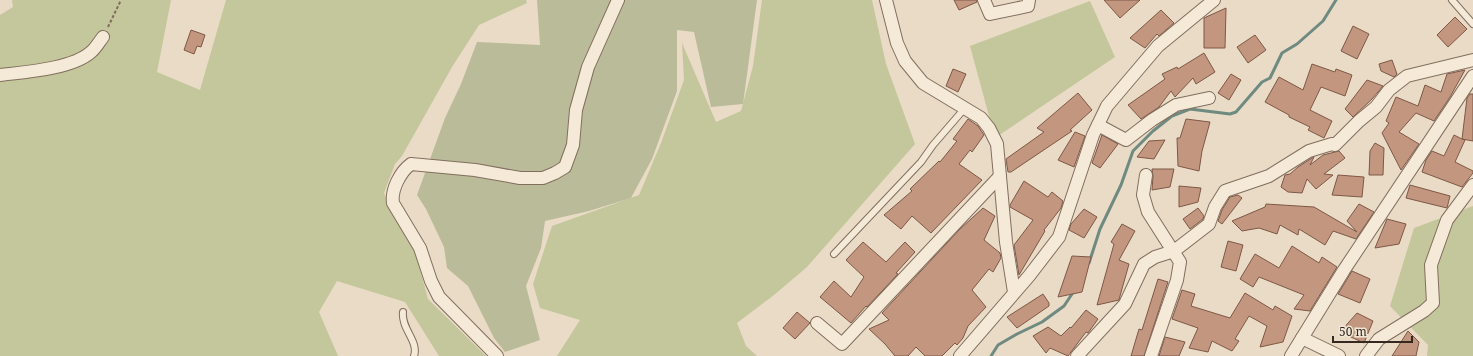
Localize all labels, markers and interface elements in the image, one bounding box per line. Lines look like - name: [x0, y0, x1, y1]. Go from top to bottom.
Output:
- scale bar: [1333, 318, 1412, 344]
- text: 50 m: [1339, 323, 1367, 340]

